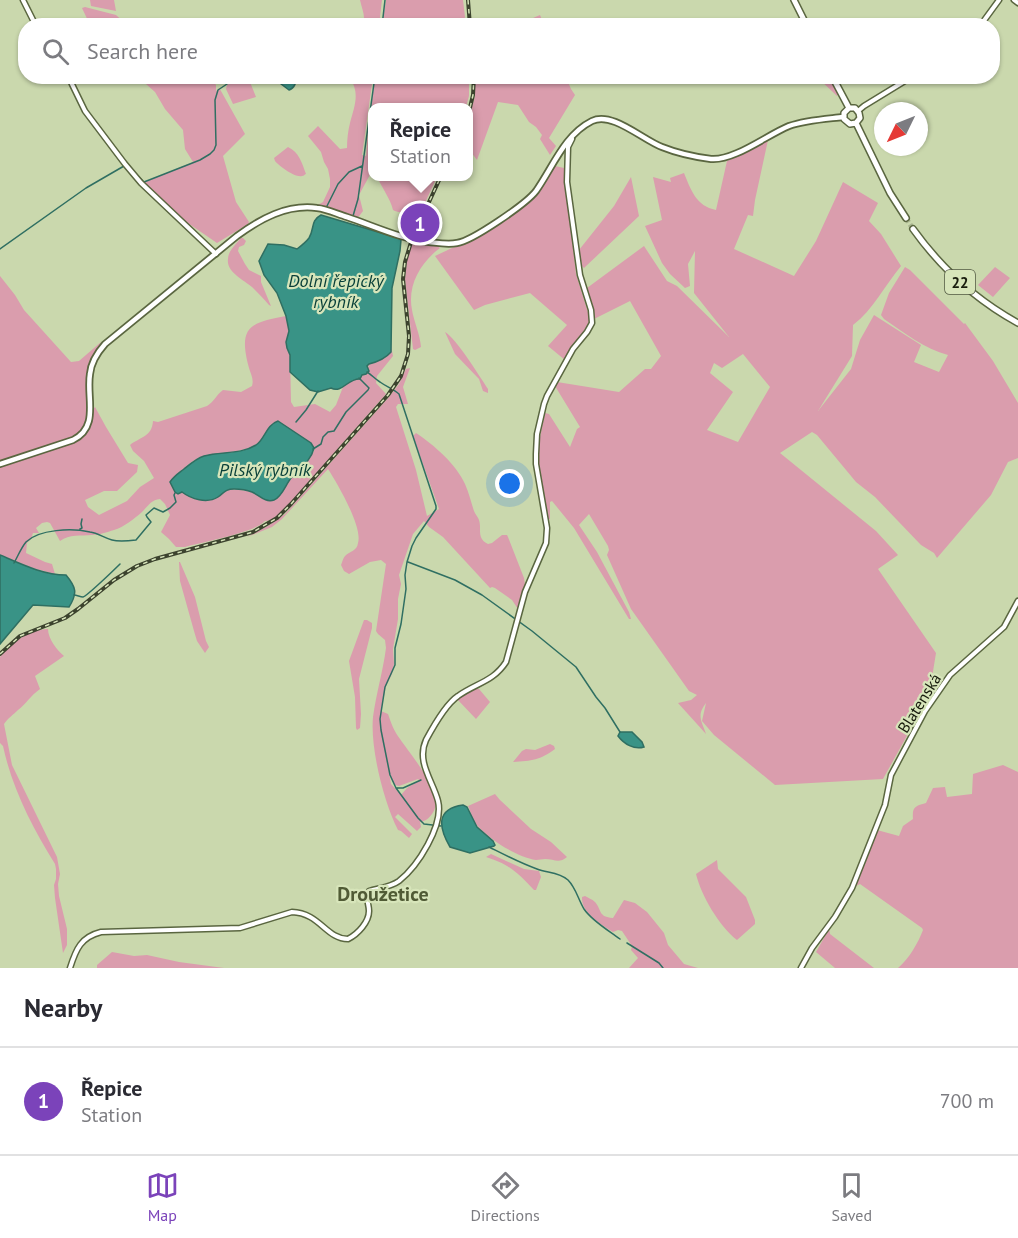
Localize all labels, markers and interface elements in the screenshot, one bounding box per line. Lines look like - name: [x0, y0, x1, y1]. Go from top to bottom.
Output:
- search box: [18, 18, 1000, 84]
- icon: search: [39, 35, 72, 68]
- text: Search here: [87, 37, 198, 65]
- north arrow: [874, 102, 928, 156]
- popup: [368, 103, 473, 181]
- text: Řepice: [390, 115, 451, 143]
- text: Station: [390, 143, 451, 169]
- pin: 1: [400, 200, 440, 246]
- water label: Dolní řepický rybník: [288, 269, 385, 313]
- road number: 22: [945, 270, 975, 294]
- water label: Pilský rybník: [219, 458, 312, 481]
- your location: [495, 469, 524, 498]
- street label: Blatenská: [893, 670, 945, 736]
- district label: Droužetice: [337, 881, 429, 907]
- text: Nearby: [24, 991, 102, 1024]
- text: Řepice: [81, 1074, 143, 1102]
- text: 1: [38, 1088, 49, 1114]
- text: 700 m: [940, 1088, 994, 1114]
- text: Station: [81, 1102, 142, 1128]
- tab: Map: [146, 1169, 179, 1225]
- tab: Directions: [471, 1169, 540, 1225]
- tab: Saved: [831, 1169, 872, 1225]

